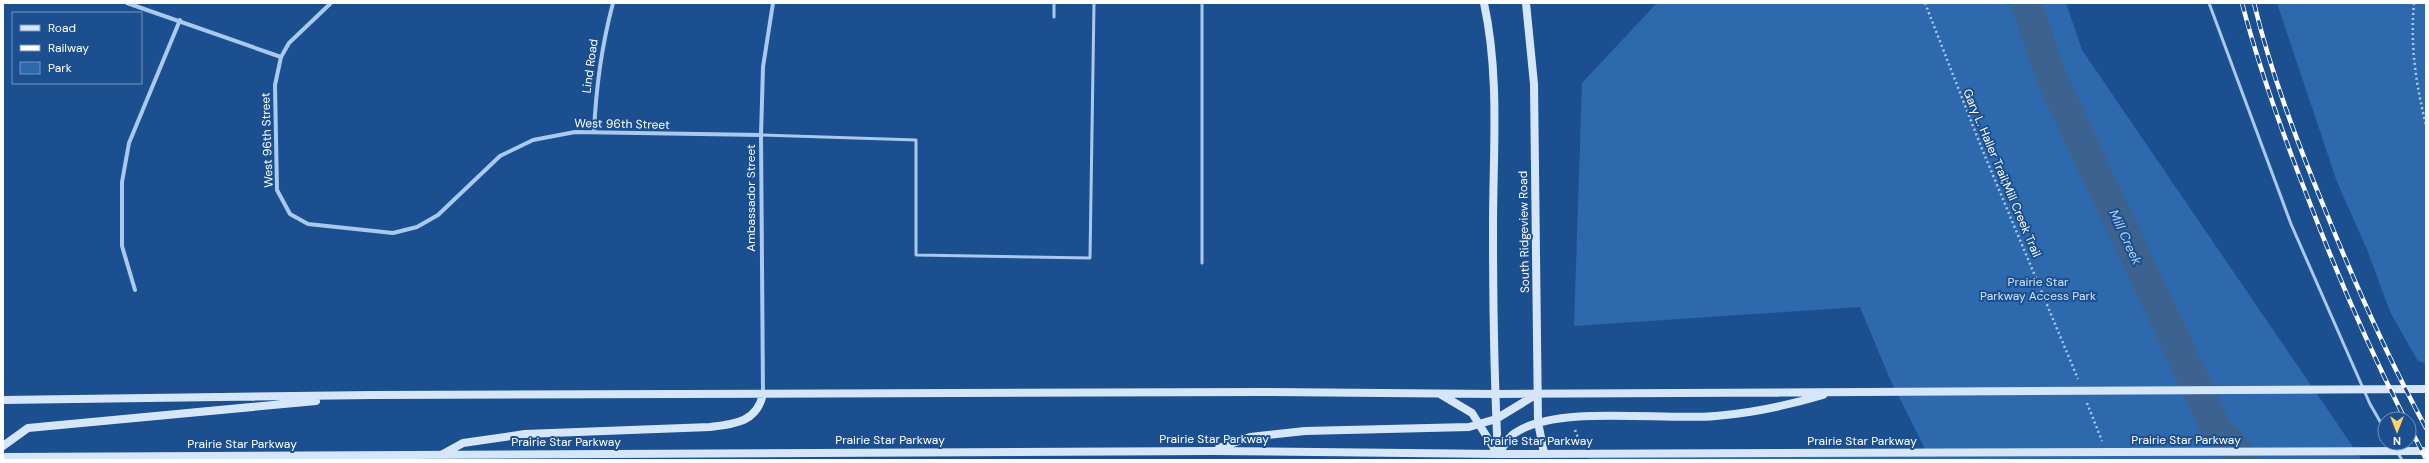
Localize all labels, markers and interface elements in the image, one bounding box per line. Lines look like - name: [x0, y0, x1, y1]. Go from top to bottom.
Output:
- legend: [12, 12, 142, 84]
- text: Road: [48, 20, 76, 36]
- street label: Lind Road: [578, 38, 602, 94]
- text: Railway: [48, 40, 89, 56]
- text: Park: [48, 60, 72, 76]
- street label: Gary L. Haller Trail;Mill Creek Trail: [1959, 86, 2045, 260]
- street label: West 96th Street: [257, 92, 277, 188]
- street label: West 96th Street: [574, 115, 670, 133]
- street label: Ambassador Street: [743, 144, 759, 252]
- street label: South Ridgeview Road: [1515, 171, 1533, 293]
- water label: Mill Creek: [2105, 207, 2146, 268]
- park label: Prairie Star Parkway Access Park: [1980, 274, 2096, 304]
- north arrow: [2377, 411, 2417, 451]
- street label: Prairie Star Parkway: [1159, 431, 1269, 447]
- street label: Prairie Star Parkway: [835, 432, 945, 448]
- street label: Prairie Star Parkway: [2131, 432, 2241, 448]
- street label: Prairie Star Parkway: [1483, 433, 1593, 449]
- street label: Prairie Star Parkway: [1807, 433, 1917, 449]
- street label: Prairie Star Parkway: [511, 434, 621, 450]
- text: N: [2393, 434, 2401, 448]
- street label: Prairie Star Parkway: [187, 436, 297, 452]

